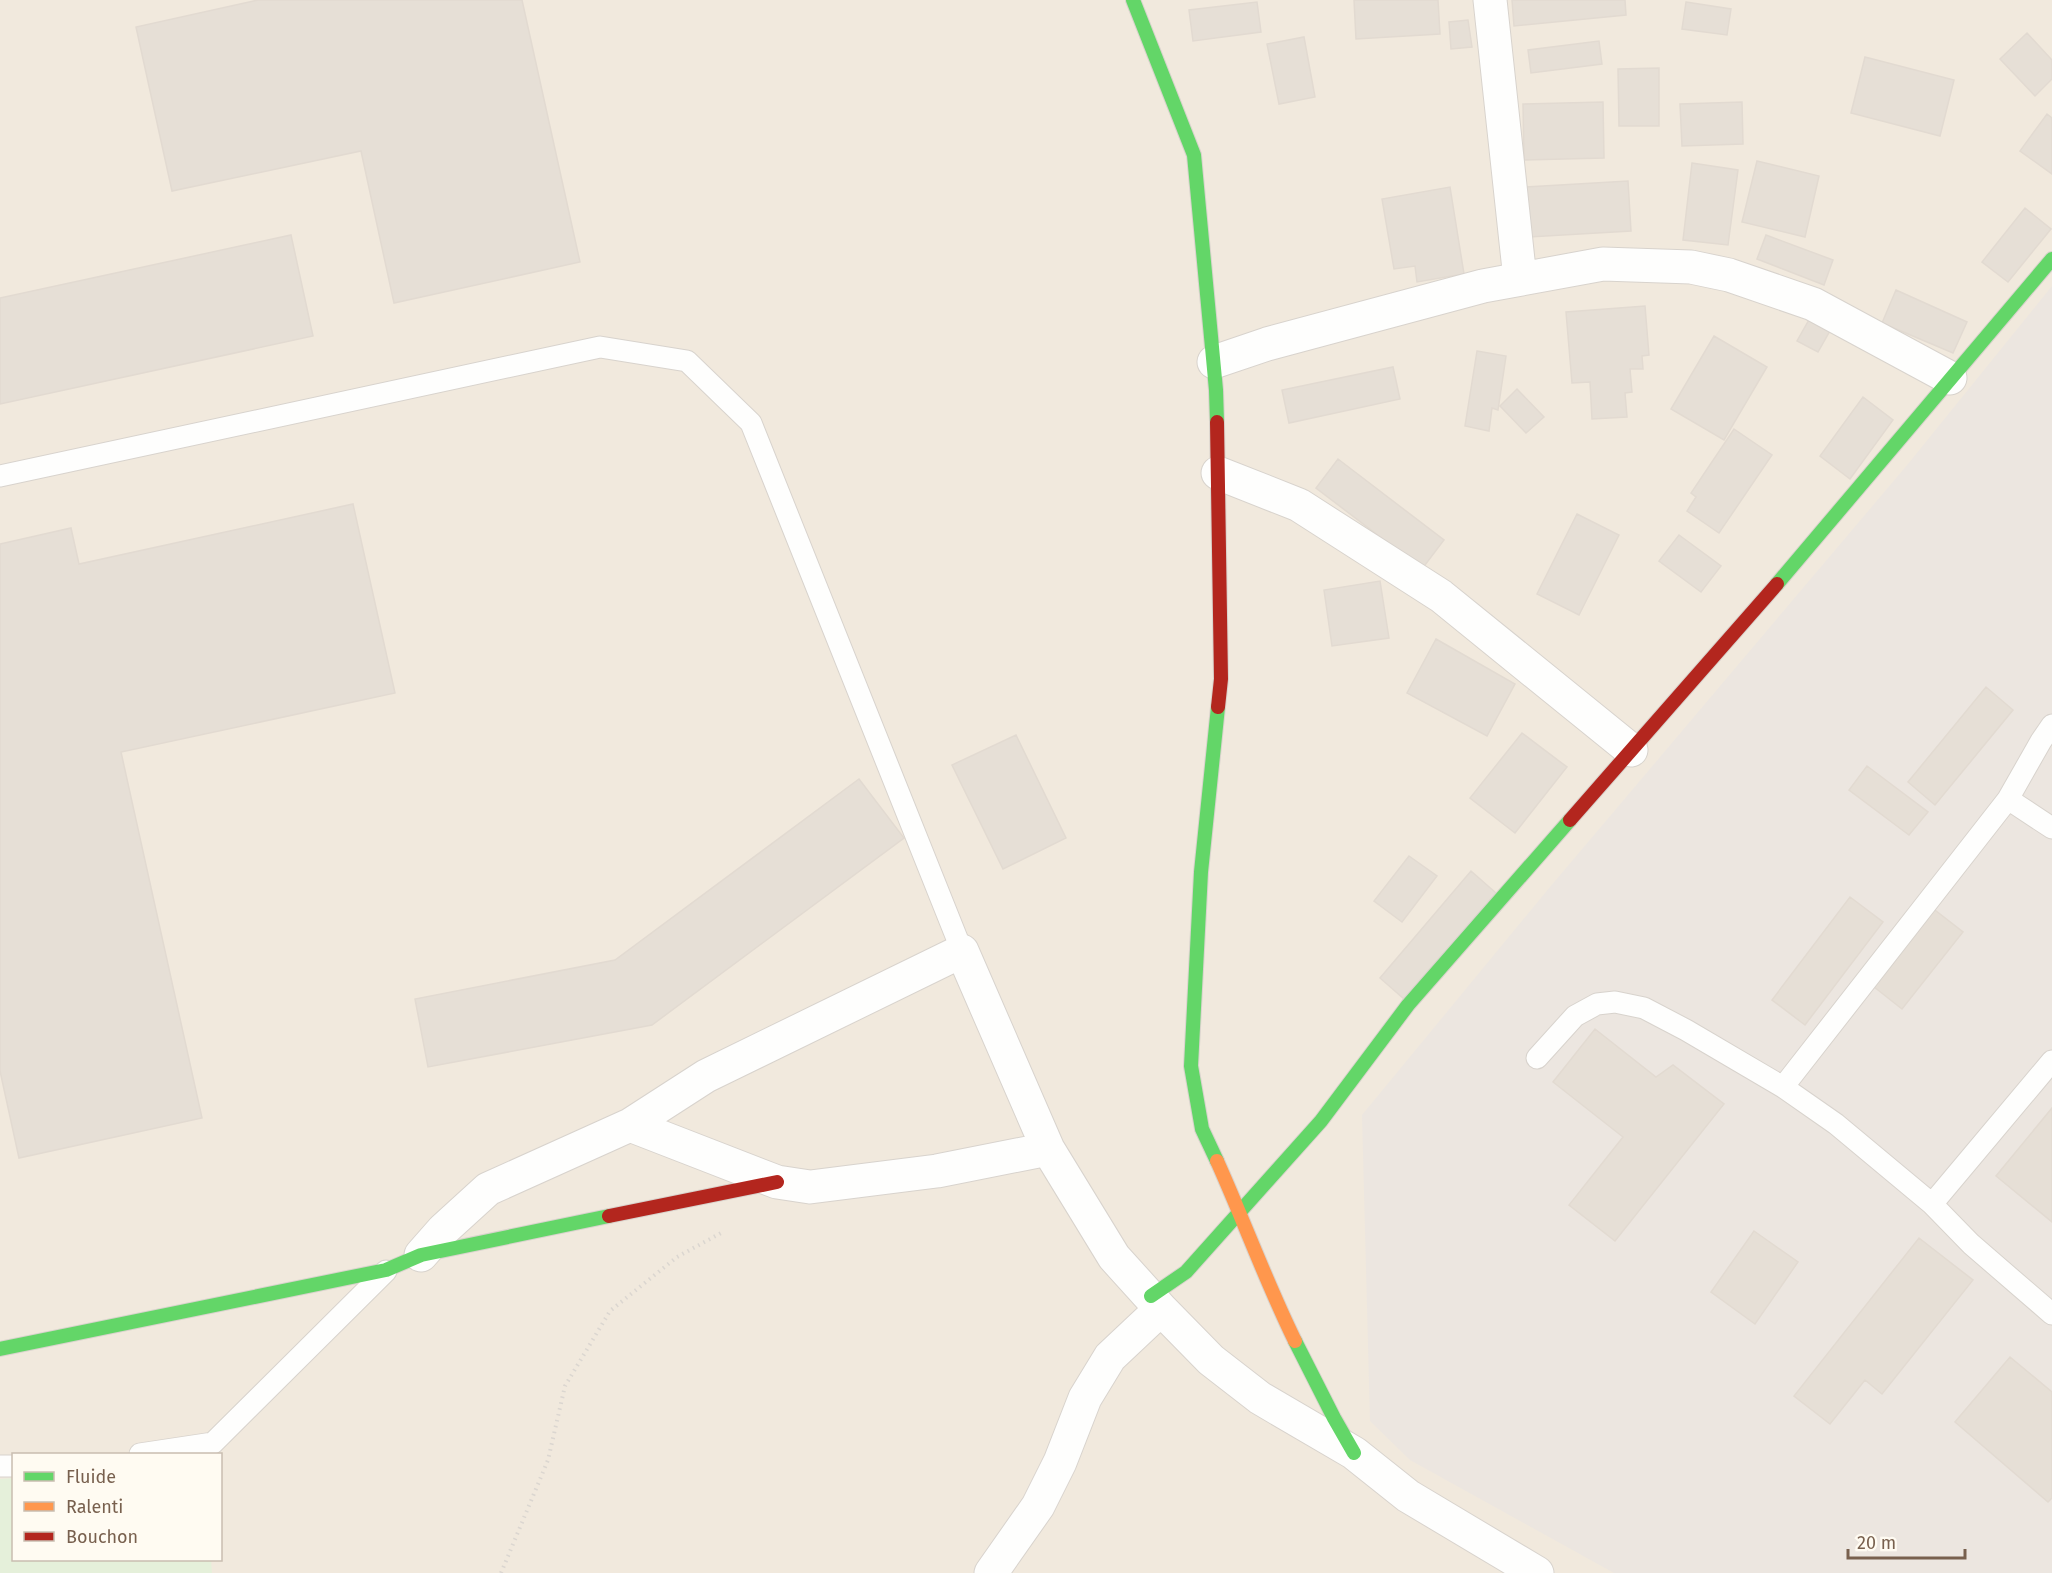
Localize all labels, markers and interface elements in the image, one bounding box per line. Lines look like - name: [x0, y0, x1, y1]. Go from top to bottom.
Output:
- legend: [12, 1453, 222, 1561]
- text: Fluide: [66, 1466, 116, 1488]
- text: Ralenti: [66, 1496, 123, 1518]
- scale bar: [1848, 1522, 1965, 1560]
- text: Bouchon: [66, 1526, 138, 1548]
- text: 20 m: [1857, 1532, 1896, 1554]

